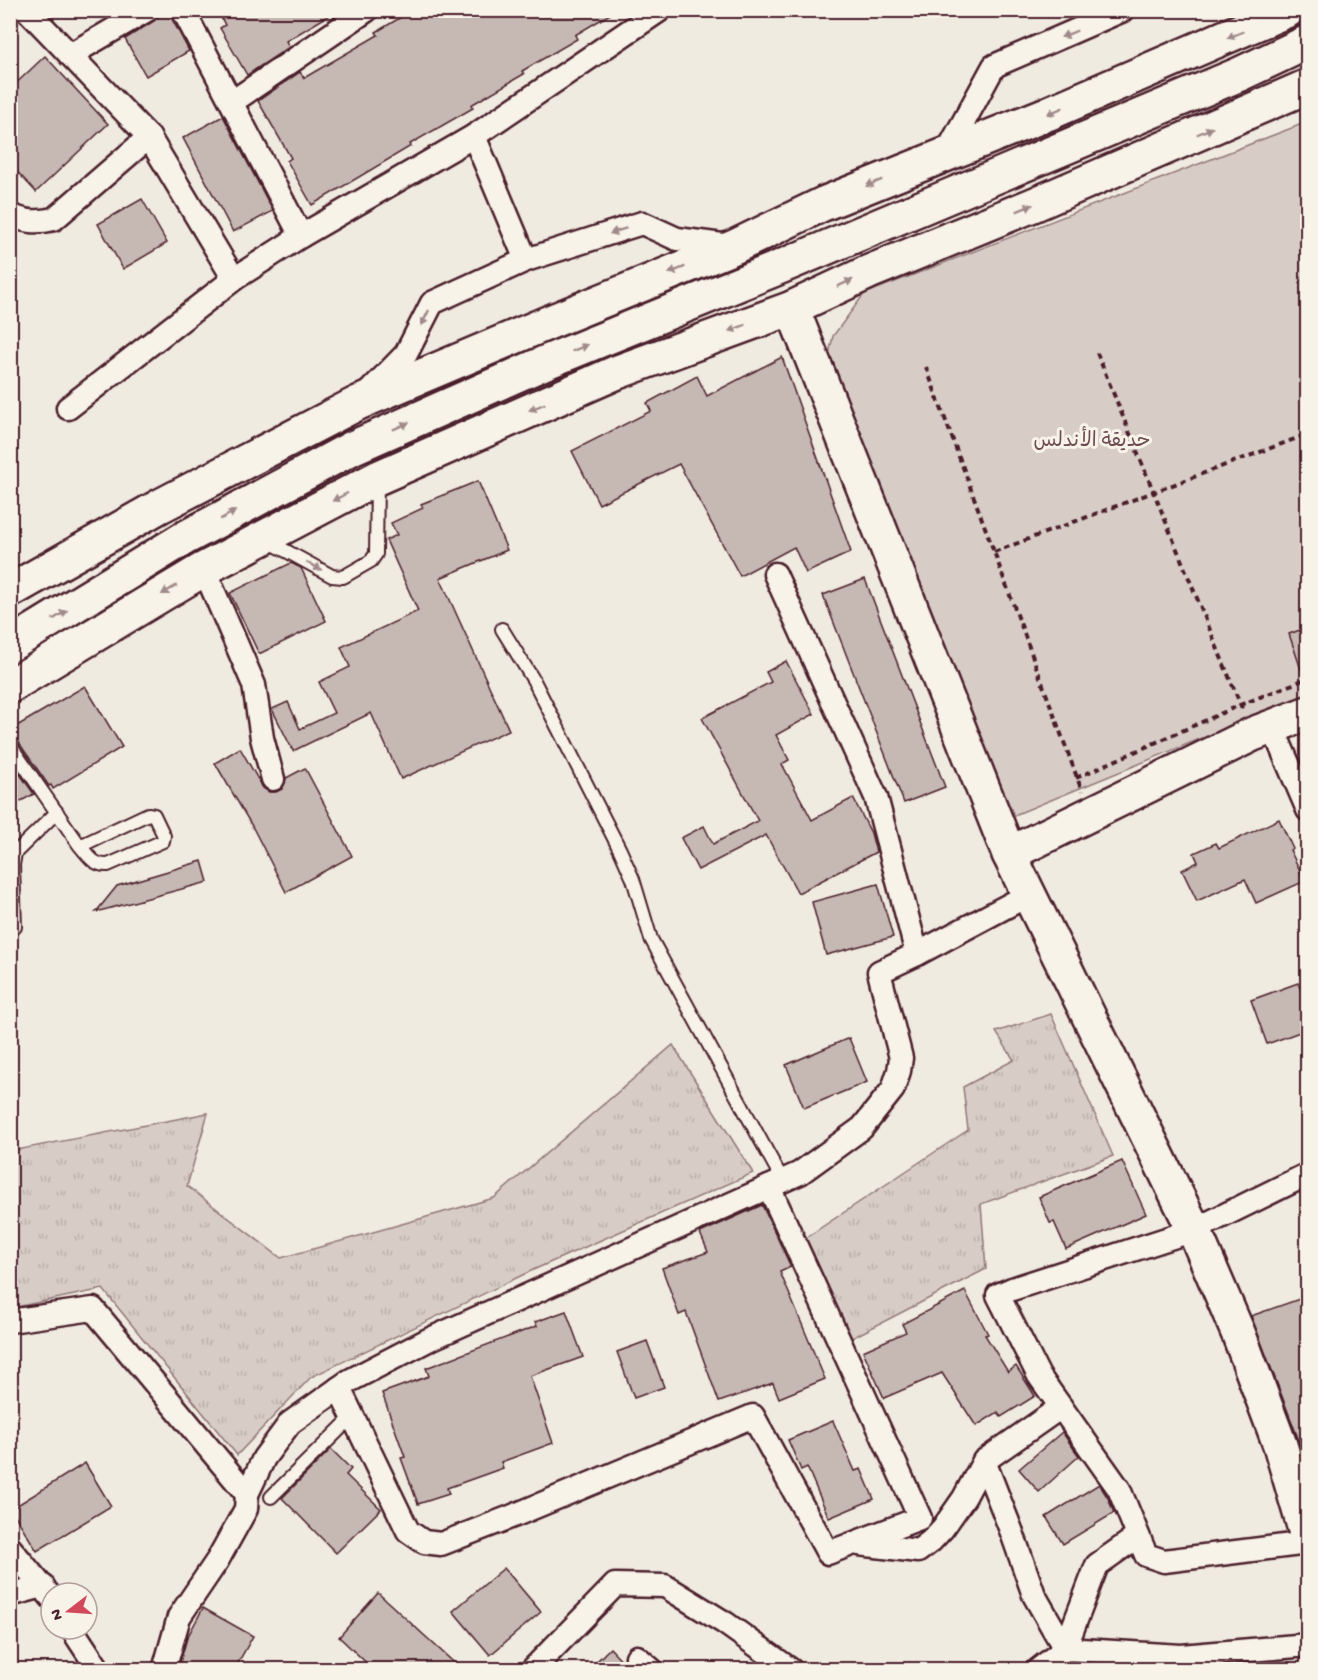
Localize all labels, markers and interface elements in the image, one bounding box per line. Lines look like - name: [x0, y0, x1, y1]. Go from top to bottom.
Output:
- one-way arrow: [1060, 30, 1078, 39]
- one-way arrow: [1226, 31, 1244, 40]
- one-way arrow: [1046, 106, 1064, 116]
- one-way arrow: [1196, 127, 1213, 136]
- one-way arrow: [865, 178, 883, 188]
- one-way arrow: [1016, 203, 1034, 212]
- one-way arrow: [609, 227, 627, 236]
- one-way arrow: [668, 266, 686, 275]
- one-way arrow: [837, 278, 854, 287]
- one-way arrow: [420, 310, 430, 327]
- one-way arrow: [728, 323, 746, 333]
- one-way arrow: [571, 343, 589, 352]
- one-way arrow: [528, 403, 545, 412]
- one-way arrow: [393, 422, 410, 431]
- park label: حديقة الأندلس: [1034, 426, 1151, 454]
- one-way arrow: [332, 492, 349, 502]
- one-way arrow: [219, 510, 236, 520]
- one-way arrow: [306, 561, 323, 571]
- one-way arrow: [161, 584, 177, 595]
- one-way arrow: [52, 609, 68, 620]
- north arrow: [39, 1581, 99, 1641]
- text: N: [47, 1606, 69, 1622]

